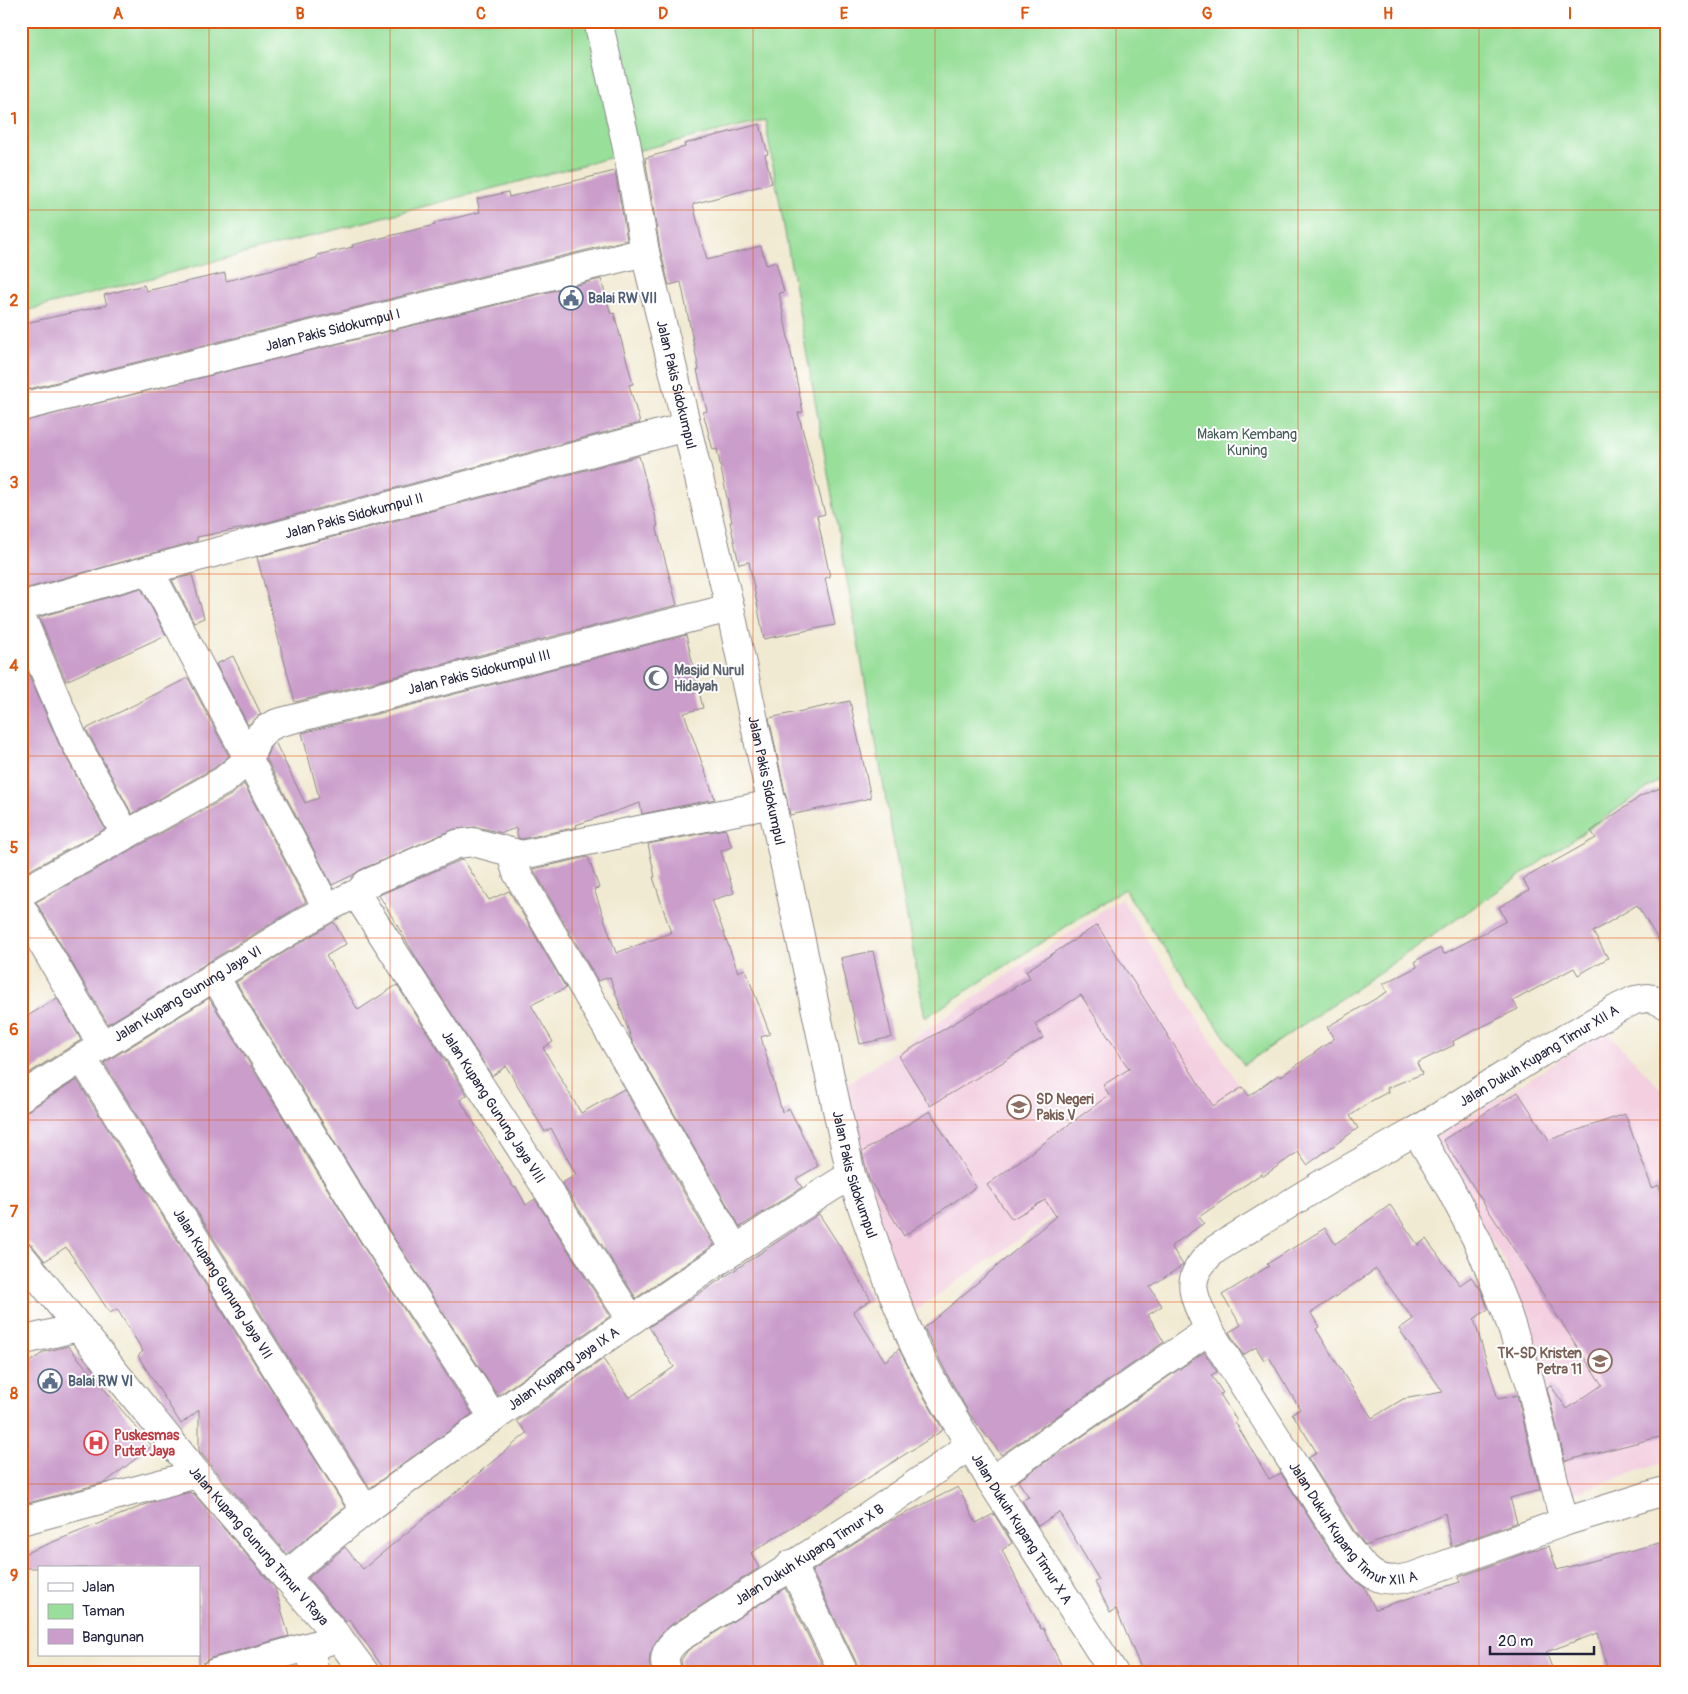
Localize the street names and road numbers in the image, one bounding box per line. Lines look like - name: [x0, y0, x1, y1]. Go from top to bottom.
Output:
- street label: Jalan Pakis Sidokumpul I: [263, 305, 402, 355]
- street label: Jalan Pakis Sidokumpul: [653, 318, 700, 450]
- street label: Jalan Pakis Sidokumpul II: [283, 489, 425, 542]
- street label: Jalan Pakis Sidokumpul III: [406, 645, 552, 698]
- street label: Jalan Pakis Sidokumpul: [745, 714, 789, 846]
- street label: Jalan Kupang Gunung Jaya VI: [110, 942, 265, 1045]
- street label: Jalan Dukuh Kupang Timur XII A: [1456, 1002, 1622, 1110]
- street label: Jalan Kupang Gunung Jaya VIII: [438, 1027, 549, 1186]
- street label: Jalan Pakis Sidokumpul: [829, 1109, 881, 1240]
- street label: Jalan Kupang Gunung Jaya VII: [170, 1205, 277, 1362]
- street label: Jalan Kupang Jaya IX A: [504, 1323, 622, 1414]
- street label: Jalan Dukuh Kupang Timur X A: [968, 1450, 1076, 1607]
- street label: Jalan Dukuh Kupang Timur XII A: [1286, 1458, 1419, 1588]
- street label: Jalan Kupang Gunung Timur V Raya: [185, 1463, 333, 1629]
- street label: Jalan Dukuh Kupang Timur X B: [731, 1500, 887, 1609]

